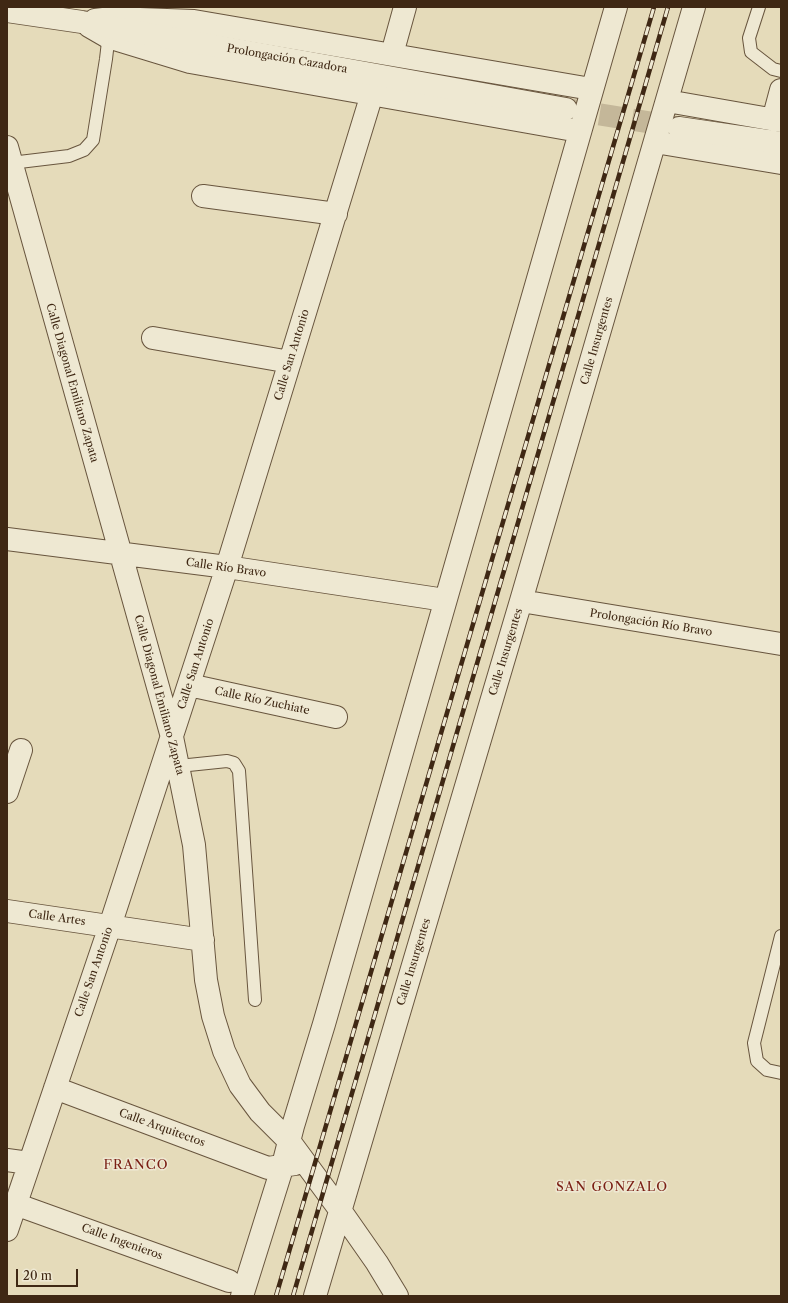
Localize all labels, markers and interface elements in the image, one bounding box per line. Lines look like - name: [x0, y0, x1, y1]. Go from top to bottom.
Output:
- street label: Prolongación Cazadora: [226, 42, 348, 76]
- street label: Calle Insurgentes: [578, 296, 616, 386]
- street label: Calle Diagonal Emiliano Zapata: [43, 302, 101, 464]
- street label: Calle San Antonio: [272, 308, 312, 402]
- street label: Calle Río Bravo: [185, 556, 267, 580]
- street label: Calle Insurgentes: [486, 607, 526, 697]
- street label: Prolongación Río Bravo: [589, 607, 713, 639]
- street label: Calle Diagonal Emiliano Zapata: [131, 614, 187, 776]
- street label: Calle San Antonio: [175, 617, 217, 711]
- street label: Calle Río Zuchiate: [213, 684, 311, 718]
- street label: Calle Artes: [28, 907, 86, 929]
- street label: Calle Insurgentes: [394, 917, 434, 1007]
- street label: Calle San Antonio: [72, 925, 116, 1019]
- street label: Calle Arquitectos: [117, 1106, 207, 1150]
- district label: FRANCO: [103, 1157, 169, 1173]
- district label: SAN GONZALO: [556, 1179, 668, 1195]
- street label: Calle Ingenieros: [80, 1221, 164, 1263]
- scale bar: [18, 1261, 80, 1287]
- text: 20 m: [23, 1268, 52, 1283]

